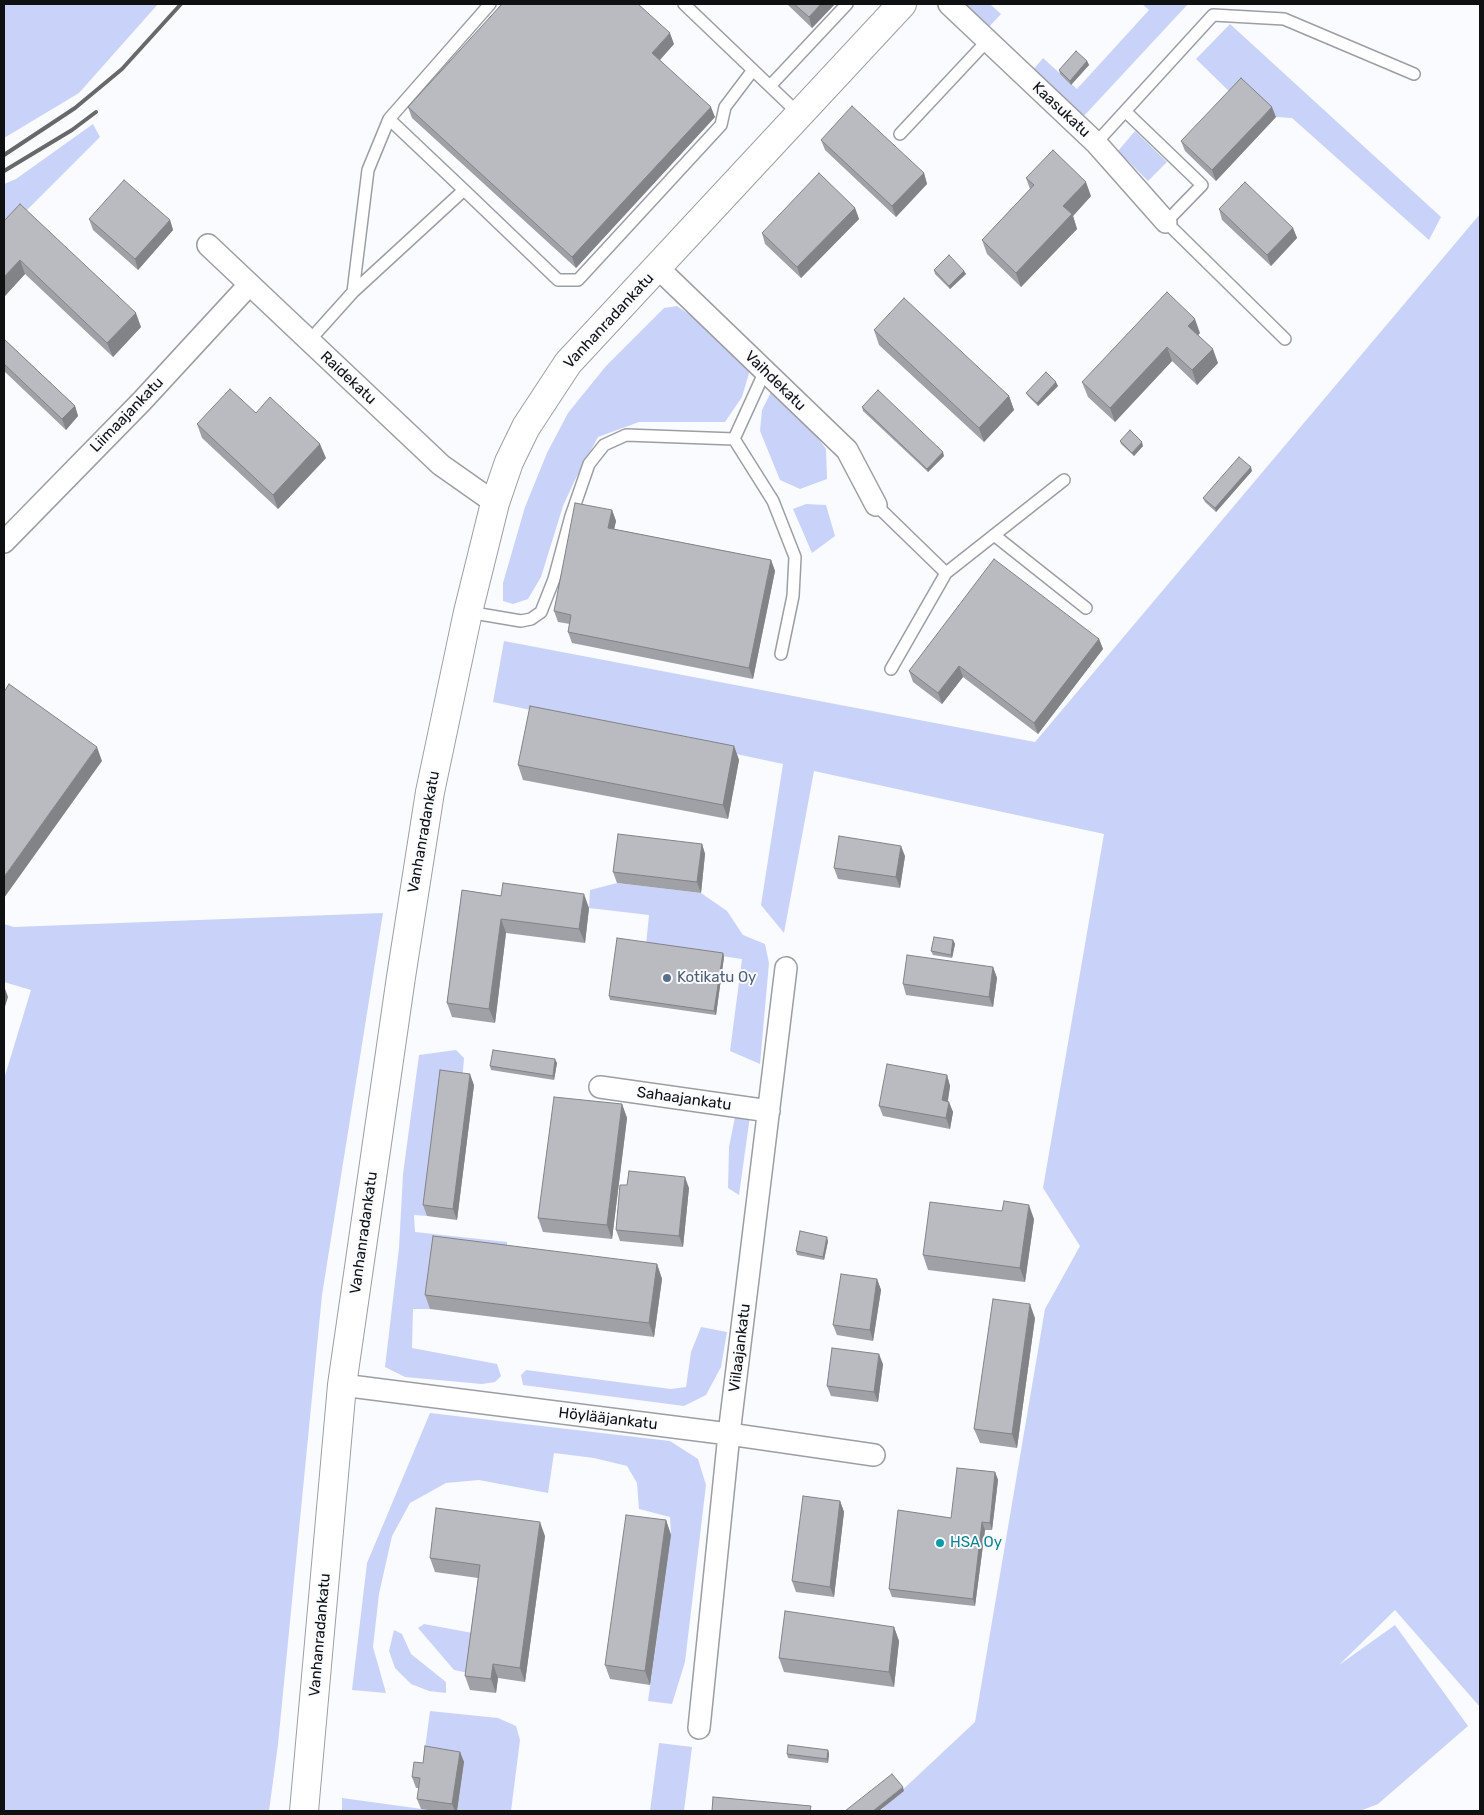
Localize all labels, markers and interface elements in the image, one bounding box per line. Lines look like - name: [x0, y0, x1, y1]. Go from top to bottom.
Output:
- street label: Kaasukatu: [1028, 79, 1094, 141]
- street label: Vanhanradankatu: [560, 270, 658, 372]
- street label: Vaihdekatu: [741, 347, 809, 415]
- street label: Raidekatu: [316, 348, 380, 408]
- street label: Liimaajankatu: [87, 374, 167, 456]
- street label: Vanhanradankatu: [404, 770, 444, 894]
- place label: Kotikatu Oy: [677, 969, 756, 987]
- marker: Kotikatu Oy: [661, 972, 673, 984]
- street label: Sahaajankatu: [636, 1083, 732, 1115]
- street label: Vanhanradankatu: [346, 1171, 382, 1295]
- street label: Viilaajankatu: [726, 1303, 754, 1393]
- street label: Höylääjankatu: [558, 1404, 658, 1434]
- place label: HSA Oy: [950, 1534, 1002, 1552]
- marker: HSA Oy: [934, 1537, 946, 1549]
- street label: Vanhanradankatu: [306, 1573, 334, 1697]

